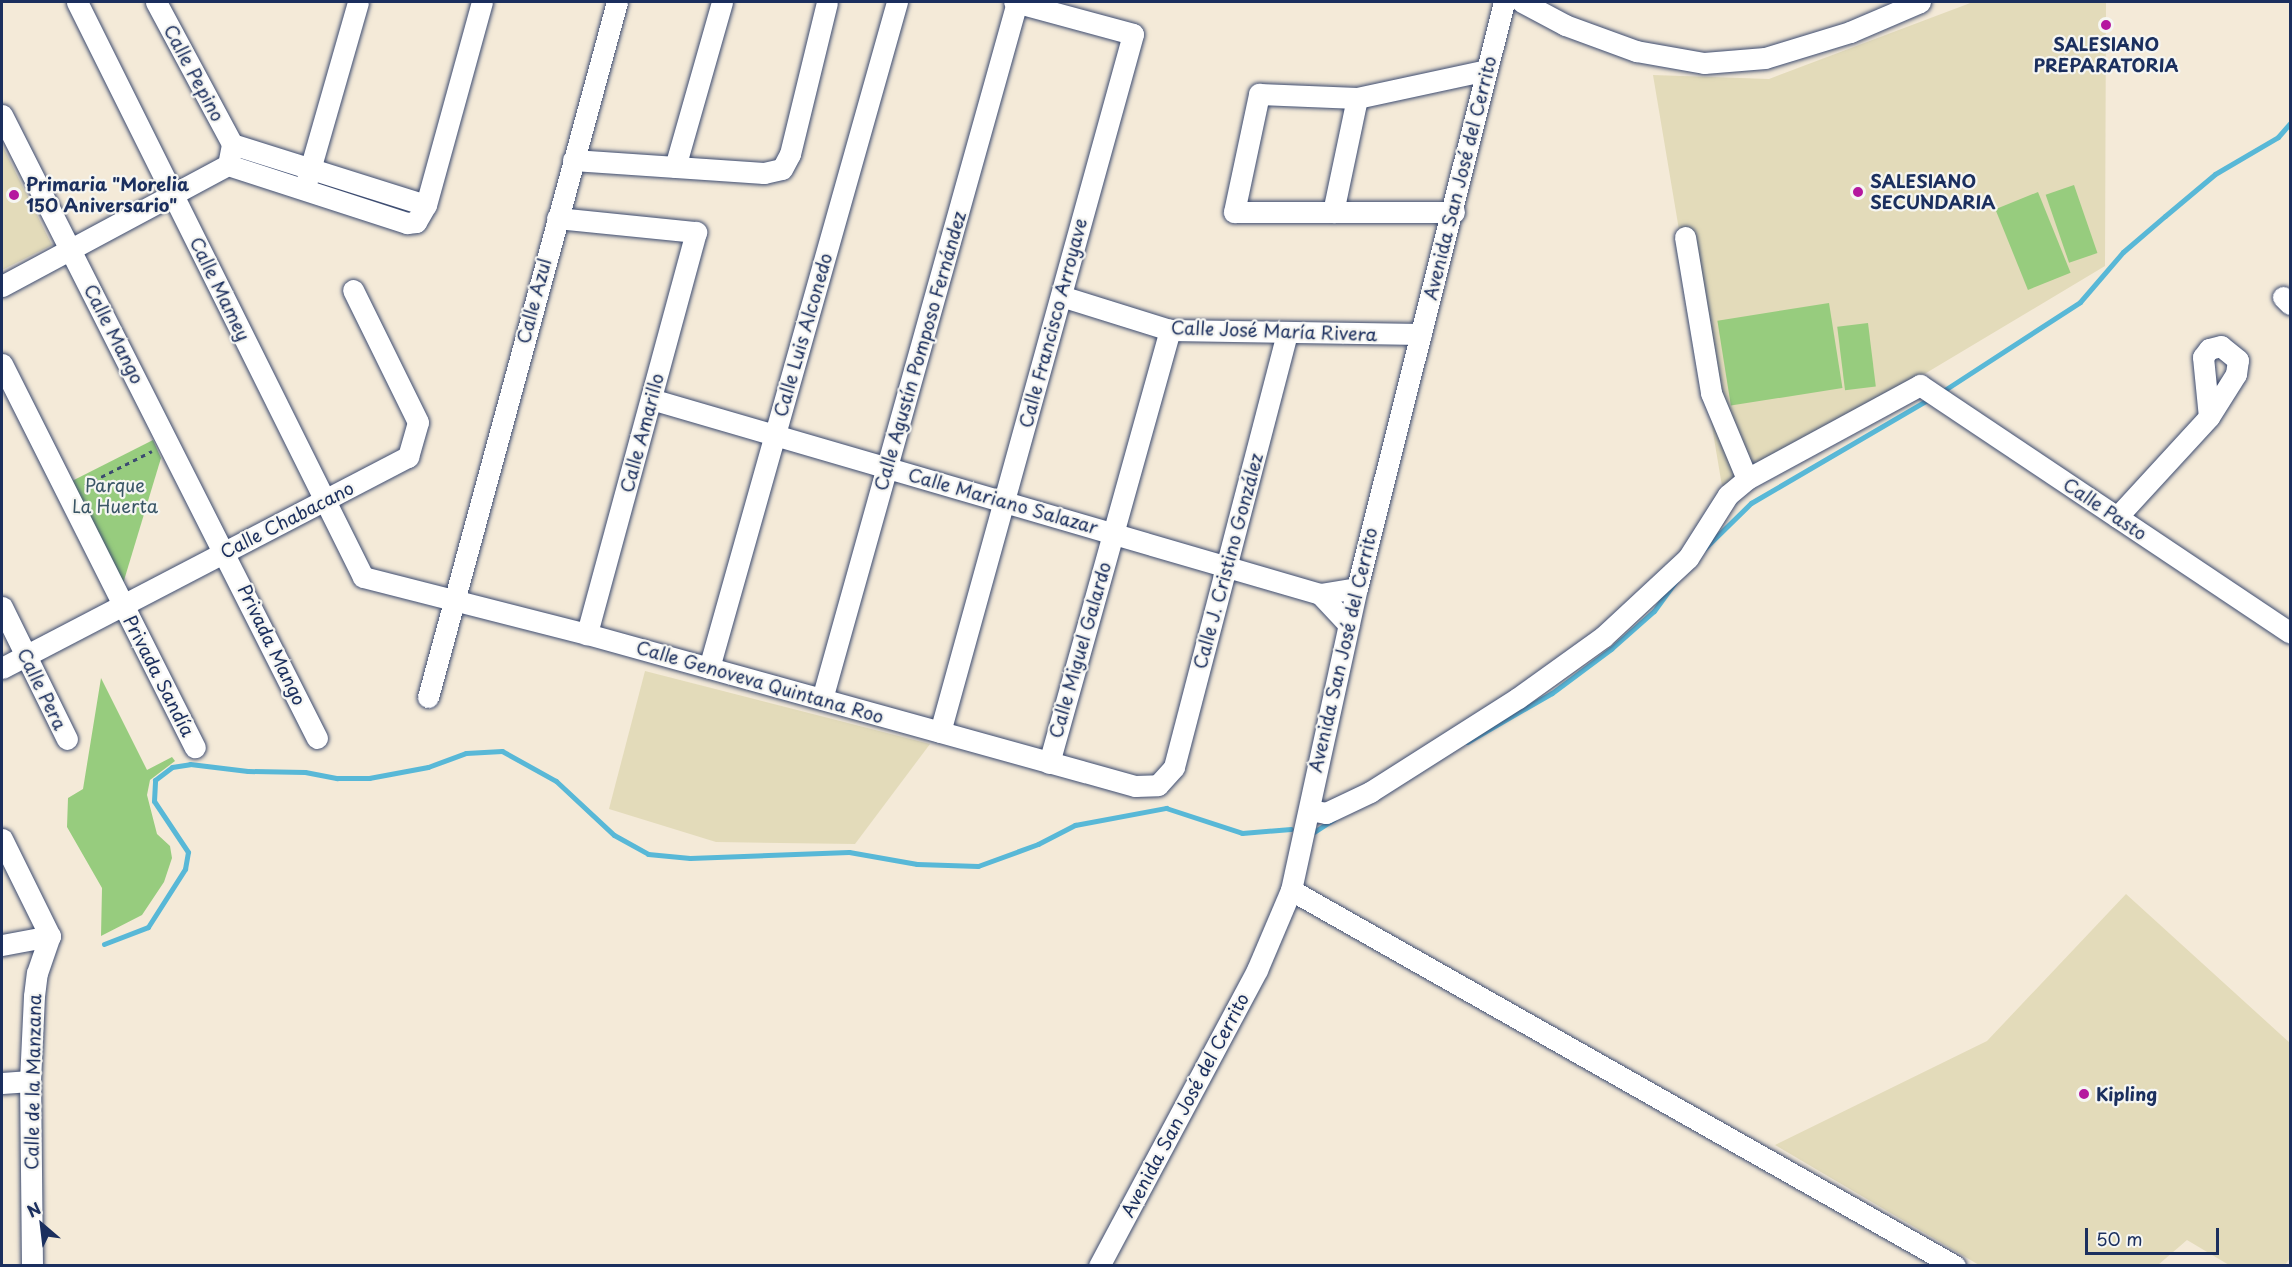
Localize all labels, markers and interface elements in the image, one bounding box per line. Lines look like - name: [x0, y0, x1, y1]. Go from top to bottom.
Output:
- marker: SALESIANO PREPARATORIA: [2099, 18, 2113, 32]
- street label: Calle Pepino: [160, 21, 228, 125]
- place label: SALESIANO PREPARATORIA: [2033, 34, 2179, 76]
- street label: Avenida San José del Cerrito: [1419, 55, 1501, 301]
- place label: SALESIANO SECUNDARIA: [1870, 171, 1996, 213]
- place label: Primaria "Morelia 150 Aniversario": [26, 174, 191, 216]
- marker: SALESIANO SECUNDARIA: [1851, 185, 1865, 199]
- marker: Primaria "Morelia 150 Aniversario": [7, 188, 21, 202]
- street label: Calle Agustín Pomposo Fernández: [870, 208, 970, 494]
- street label: Calle Francisco Arroyave: [1014, 215, 1092, 431]
- street label: Calle Mamey: [185, 233, 255, 345]
- street label: Calle Luis Alconedo: [769, 250, 837, 420]
- street label: Calle Azul: [512, 256, 556, 346]
- street label: Calle Mango: [79, 280, 149, 388]
- street label: Calle José María Rivera: [1170, 317, 1378, 345]
- street label: Calle Amarillo: [616, 371, 668, 495]
- street label: Calle J. Cristino González: [1188, 449, 1268, 673]
- street label: Calle Mariano Salazar: [906, 464, 1100, 538]
- street label: Calle Pasto: [2059, 473, 2151, 545]
- park label: Parque La Huerta: [71, 475, 159, 518]
- street label: Calle Chabacano: [216, 477, 358, 563]
- street label: Avenida San José del Cerrito: [1305, 527, 1381, 773]
- street label: Calle Miguel Galardo: [1044, 559, 1116, 741]
- street label: Privada Mango: [233, 581, 311, 709]
- street label: Privada Sandía: [119, 612, 199, 740]
- street label: Calle Genoveva Quintana Roo: [633, 636, 887, 728]
- street label: Calle Pera: [13, 644, 71, 734]
- street label: Avenida San José del Cerrito: [1117, 990, 1253, 1220]
- street label: Calle de la Manzana: [21, 992, 45, 1172]
- place label: Kipling: [2096, 1083, 2157, 1105]
- marker: Kipling: [2077, 1087, 2091, 1101]
- north arrow: [12, 1195, 72, 1255]
- text: N: [22, 1196, 45, 1223]
- scale bar: [2088, 1216, 2222, 1254]
- text: 50 m: [2096, 1225, 2143, 1252]

